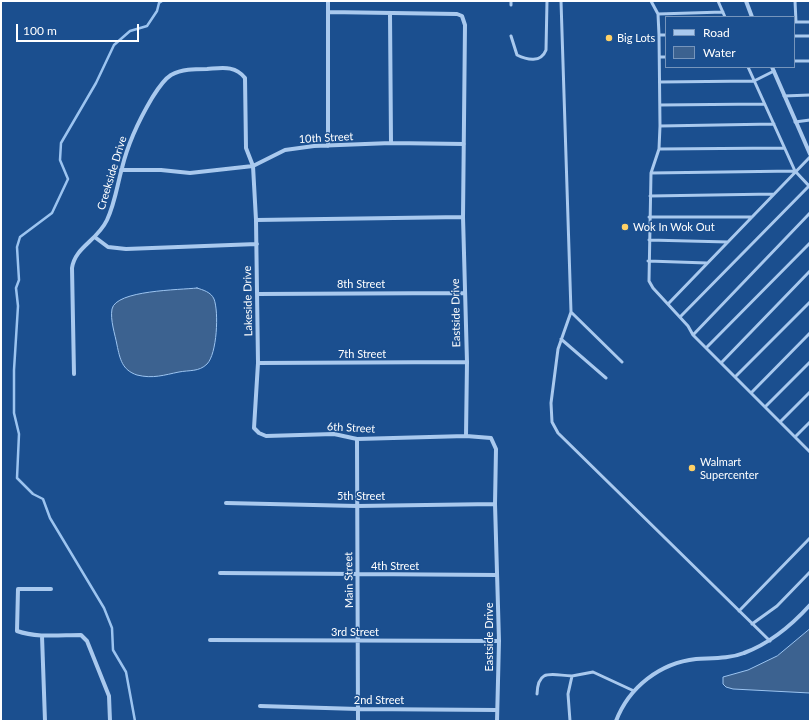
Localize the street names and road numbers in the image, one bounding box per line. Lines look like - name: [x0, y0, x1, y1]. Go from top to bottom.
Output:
- street label: 10th Street: [298, 130, 354, 146]
- street label: Creekside Drive: [94, 134, 130, 212]
- street label: Lakeside Drive: [241, 266, 255, 336]
- street label: 8th Street: [337, 277, 385, 291]
- street label: Eastside Drive: [449, 278, 463, 348]
- street label: 7th Street: [338, 347, 386, 361]
- street label: 6th Street: [327, 420, 375, 436]
- street label: 5th Street: [337, 489, 385, 503]
- street label: Main Street: [342, 552, 356, 608]
- street label: 4th Street: [371, 559, 419, 573]
- street label: Eastside Drive: [482, 603, 496, 671]
- street label: 3rd Street: [331, 625, 379, 639]
- street label: 2nd Street: [354, 693, 404, 707]

